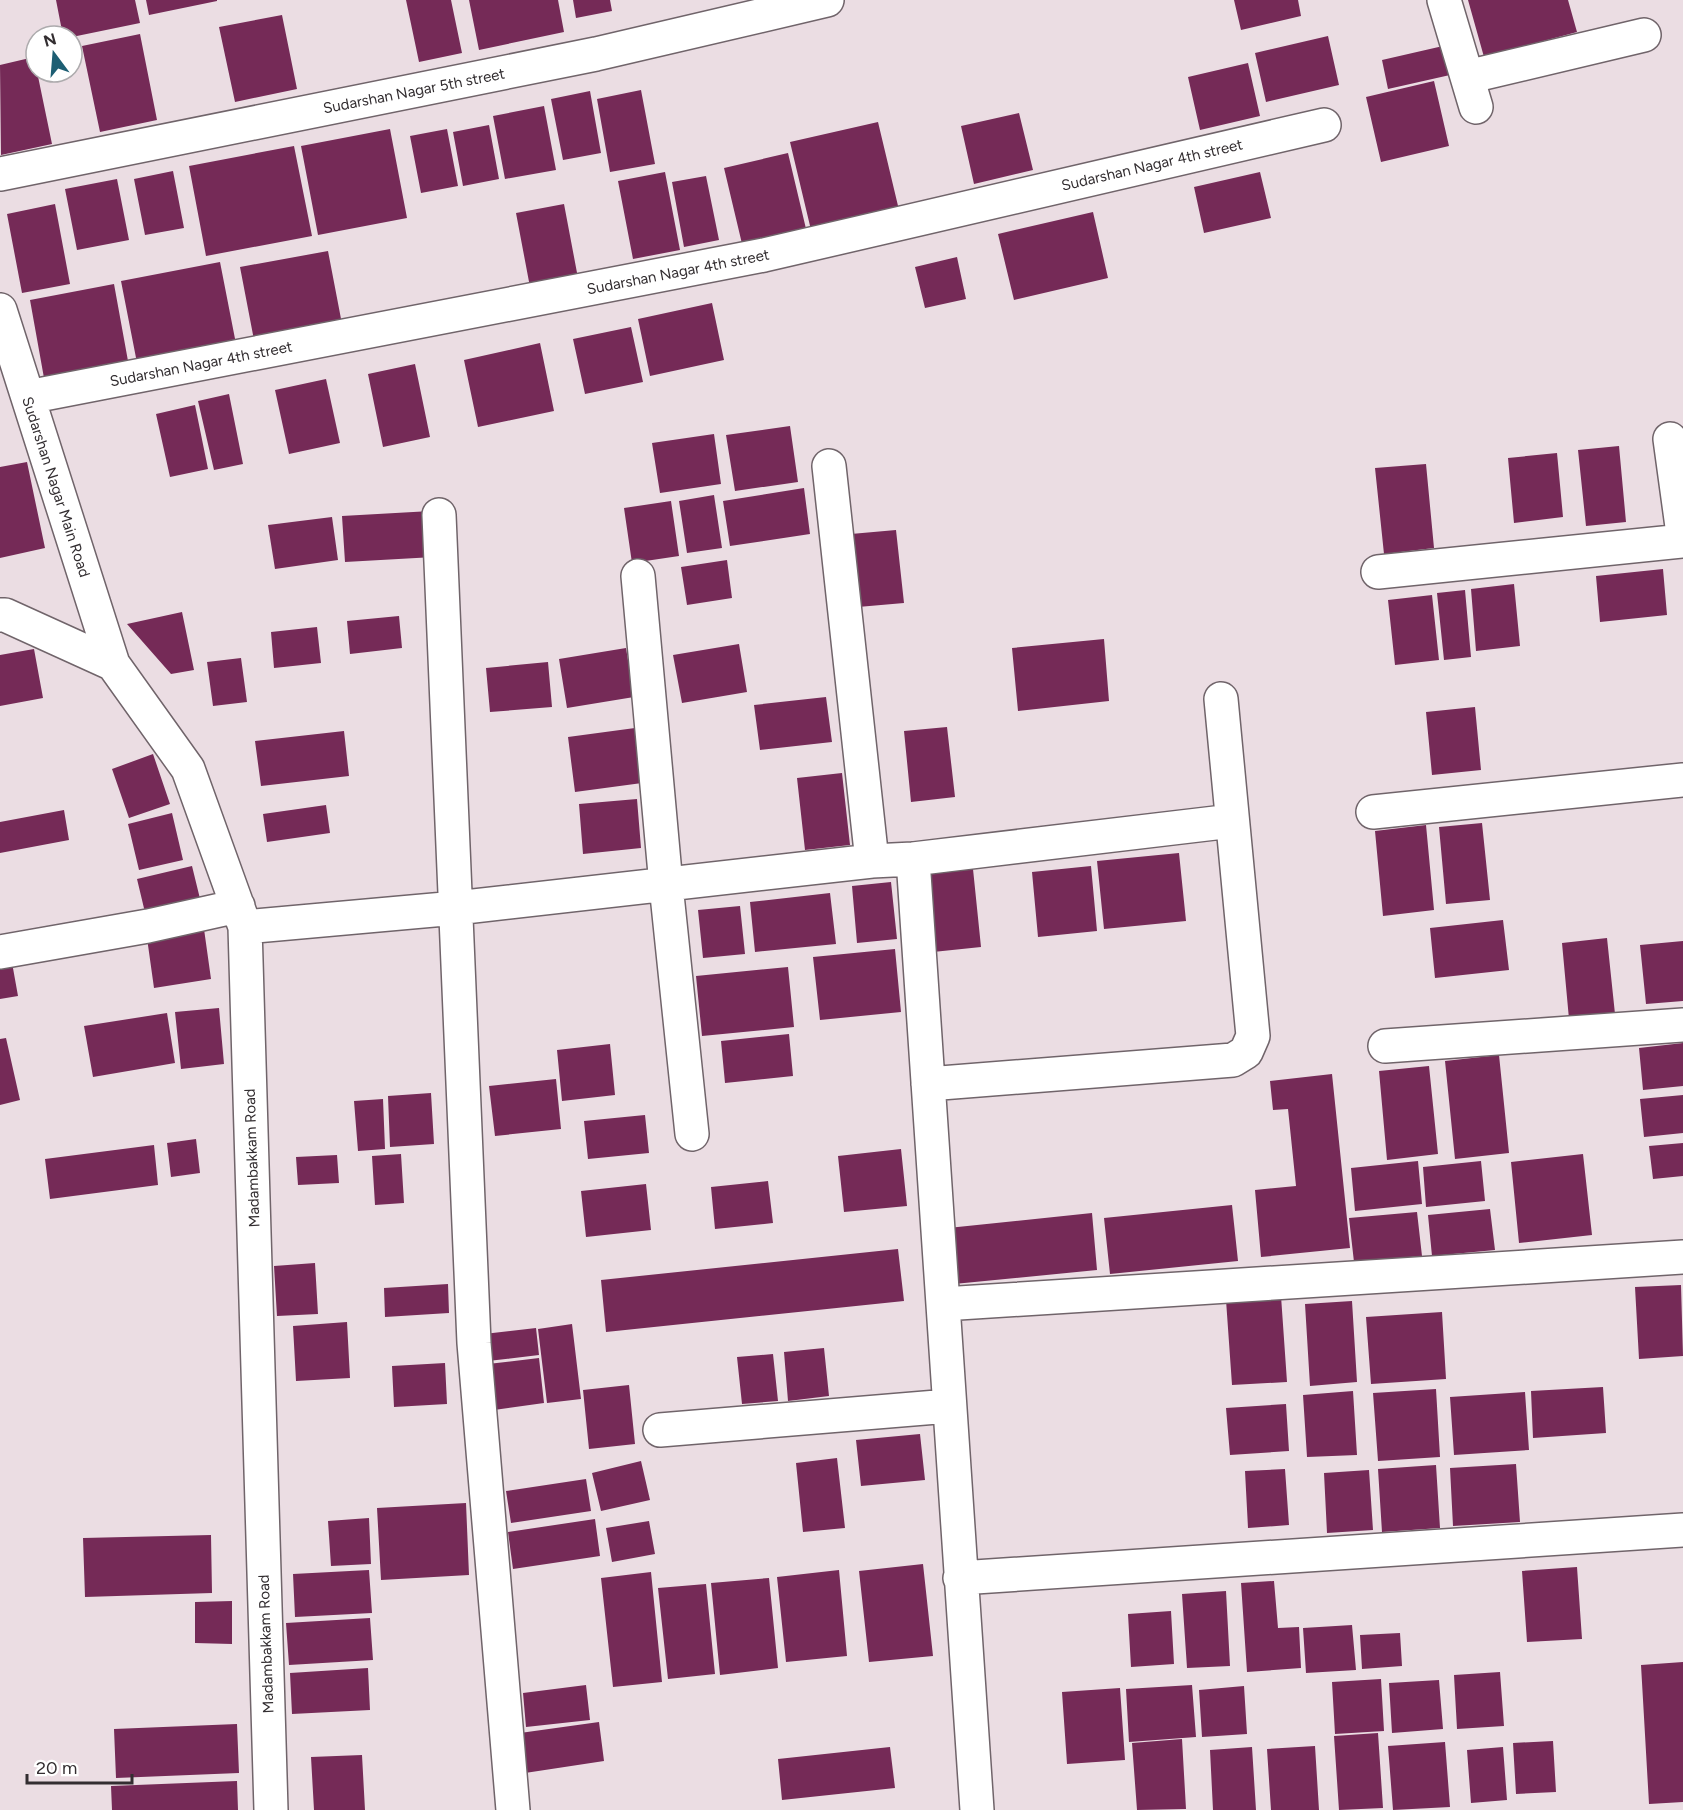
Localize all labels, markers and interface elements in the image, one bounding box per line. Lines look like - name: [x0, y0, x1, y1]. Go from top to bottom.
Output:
- north arrow: [24, 24, 84, 84]
- text: N: [41, 29, 59, 51]
- street label: Sudarshan Nagar 5th street: [322, 64, 507, 117]
- street label: Sudarshan Nagar 4th street: [1060, 135, 1245, 195]
- street label: Sudarshan Nagar 4th street: [585, 245, 771, 299]
- street label: Sudarshan Nagar 4th street: [108, 337, 294, 391]
- street label: Sudarshan Nagar Main Road: [18, 394, 94, 580]
- street label: Madambakkam Road: [241, 1088, 263, 1228]
- street label: Madambakkam Road: [255, 1574, 277, 1714]
- scale bar: [27, 1747, 132, 1785]
- text: 20 m: [36, 1757, 77, 1779]

